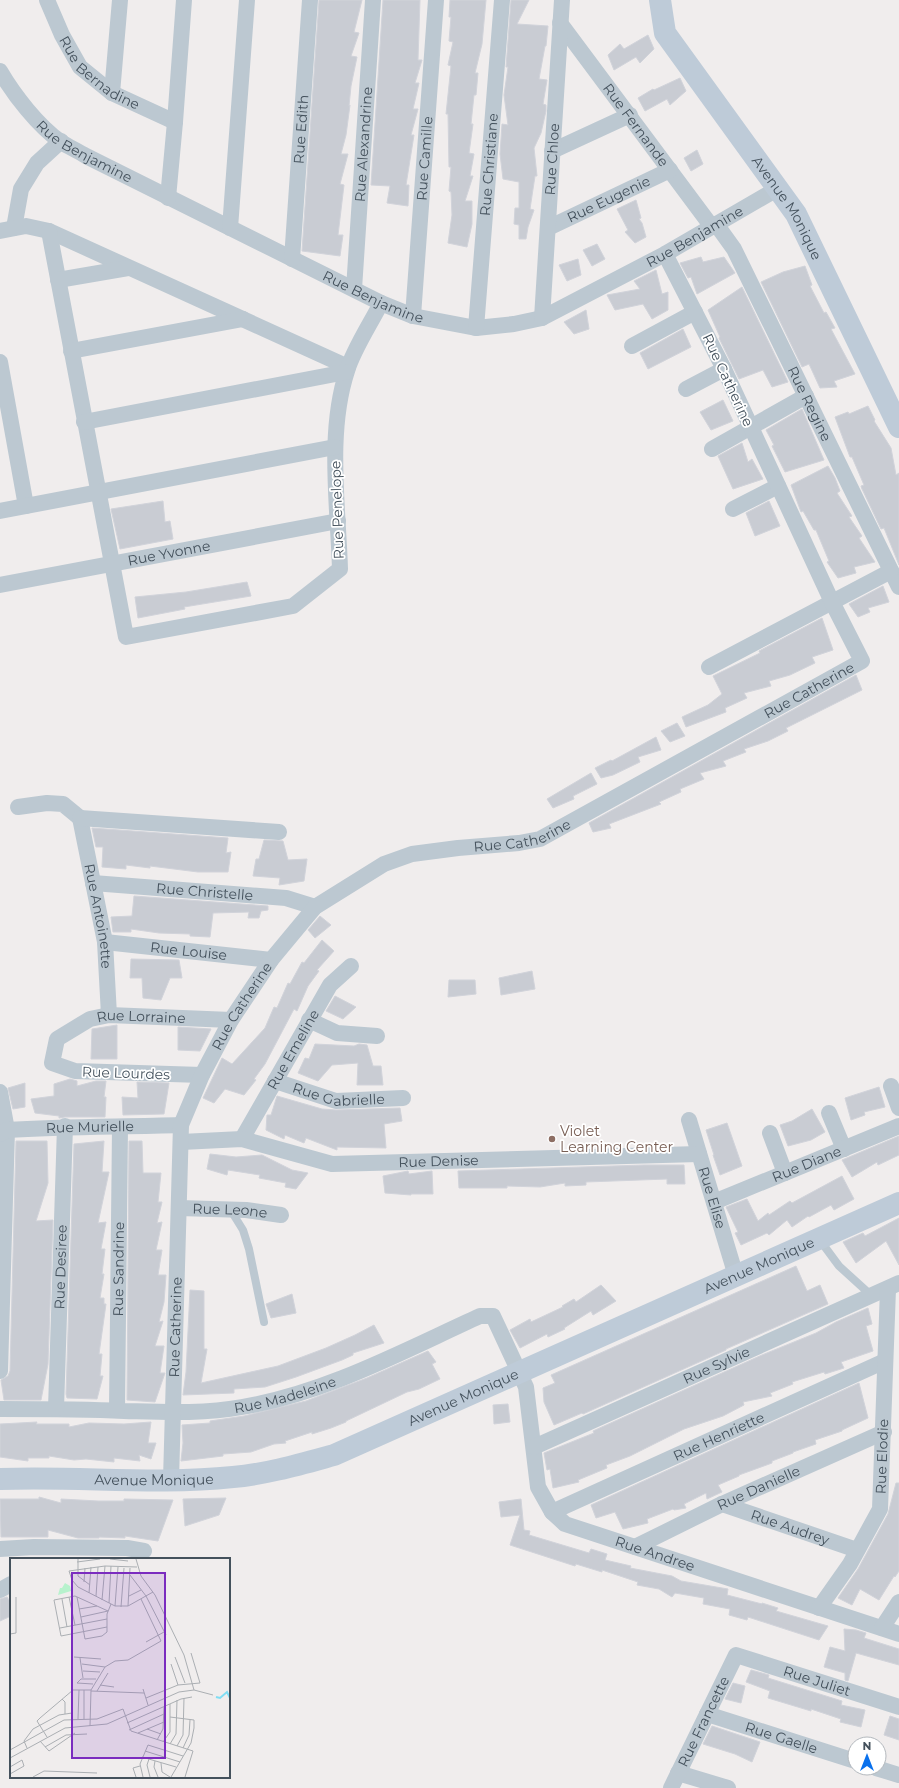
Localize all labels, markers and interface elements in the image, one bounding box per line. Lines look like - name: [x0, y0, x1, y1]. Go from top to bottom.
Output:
- street label: Rue Bernadine: [55, 33, 143, 114]
- street label: Rue Fernande: [599, 80, 673, 170]
- street label: Rue Alexandrine: [351, 86, 376, 203]
- street label: Rue Edith: [290, 94, 312, 164]
- street label: Rue Christiane: [476, 113, 502, 217]
- street label: Rue Benjamine: [32, 116, 135, 187]
- street label: Rue Camille: [412, 116, 437, 201]
- street label: Rue Chloe: [541, 123, 563, 196]
- street label: Avenue Monique: [748, 152, 826, 263]
- street label: Rue Eugenie: [564, 172, 653, 227]
- street label: Rue Benjamine: [643, 202, 746, 271]
- street label: Rue Benjamine: [320, 266, 425, 327]
- street label: Rue Catherine: [699, 331, 757, 429]
- street label: Rue Regine: [784, 363, 836, 444]
- street label: Rue Penelope: [326, 461, 348, 559]
- street label: Rue Yvonne: [126, 536, 212, 570]
- street label: Rue Catherine: [761, 658, 857, 722]
- street label: Rue Catherine: [473, 815, 574, 856]
- street label: Rue Antoinette: [80, 862, 115, 969]
- street label: Rue Christelle: [156, 879, 254, 904]
- street label: Rue Louise: [149, 938, 228, 964]
- street label: Rue Catherine: [208, 959, 276, 1053]
- street label: Rue Lorraine: [95, 1006, 186, 1027]
- street label: Rue Emeline: [263, 1006, 323, 1093]
- street label: Rue Lourdes: [82, 1062, 171, 1084]
- street label: Rue Gabrielle: [290, 1078, 385, 1110]
- street label: Rue Murielle: [45, 1117, 134, 1137]
- place label: Violet Learning Center: [560, 1122, 674, 1156]
- marker: Violet Learning Center: [547, 1134, 557, 1144]
- street label: Rue Diane: [769, 1142, 844, 1186]
- street label: Rue Denise: [398, 1151, 479, 1171]
- street label: Rue Elise: [695, 1164, 730, 1231]
- street label: Rue Leone: [192, 1199, 269, 1222]
- street label: Rue Sandrine: [109, 1222, 128, 1316]
- street label: Rue Desiree: [50, 1224, 71, 1310]
- street label: Avenue Monique: [701, 1233, 817, 1298]
- street label: Rue Catherine: [165, 1277, 186, 1378]
- street label: Rue Sylvie: [680, 1342, 753, 1388]
- street label: Avenue Monique: [405, 1365, 521, 1430]
- street label: Rue Madeleine: [233, 1372, 339, 1417]
- street label: Rue Henriette: [670, 1408, 767, 1465]
- street label: Rue Elodie: [872, 1419, 892, 1494]
- street label: Rue Danielle: [714, 1461, 803, 1514]
- street label: Avenue Monique: [94, 1470, 214, 1489]
- street label: Rue Audrey: [748, 1505, 832, 1549]
- street label: Rue Andree: [613, 1532, 697, 1575]
- inset map: [10, 1558, 230, 1778]
- street label: Rue Juliet: [781, 1662, 853, 1700]
- street label: Rue Francette: [674, 1673, 733, 1770]
- street label: Rue Gaelle: [743, 1718, 820, 1758]
- north arrow: [847, 1736, 887, 1776]
- text: N: [863, 1739, 871, 1753]

